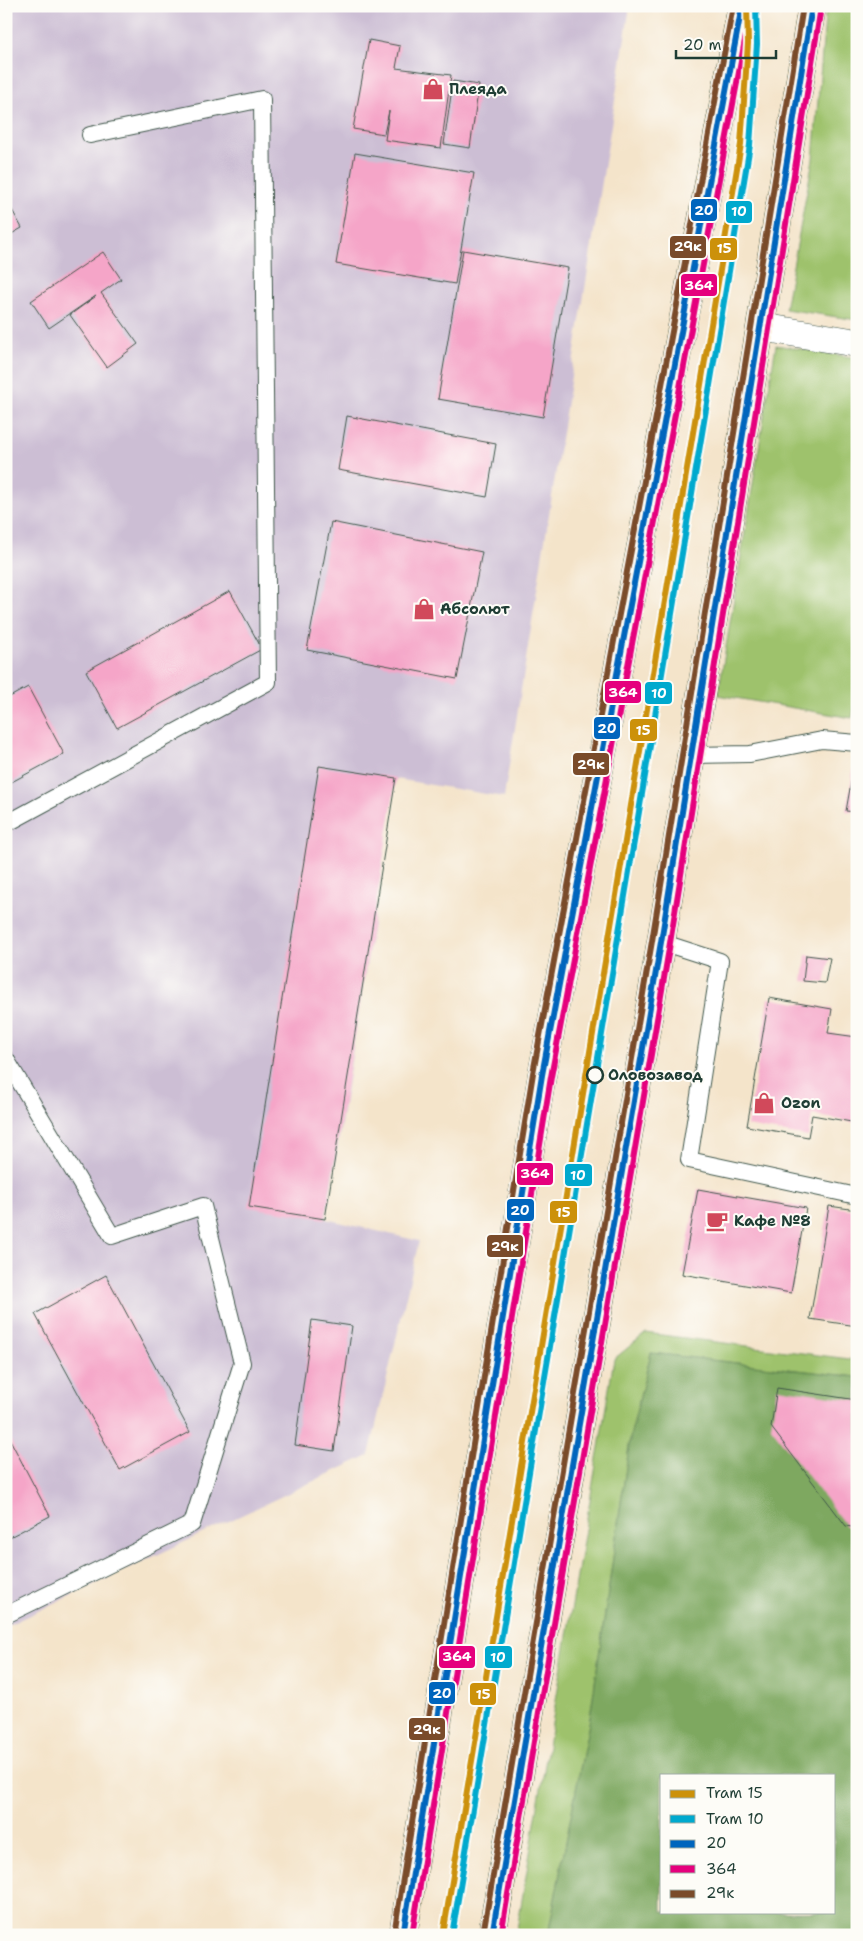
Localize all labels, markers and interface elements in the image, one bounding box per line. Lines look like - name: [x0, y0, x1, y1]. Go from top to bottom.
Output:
- scale bar: [676, 28, 776, 60]
- text: 20 m: [683, 35, 722, 55]
- shop icon: Плеяда: [420, 76, 446, 102]
- place label: Плеяда: [449, 79, 507, 99]
- line badge: 20: [690, 198, 718, 222]
- line badge: 10: [725, 200, 753, 224]
- text: 20: [694, 201, 714, 219]
- text: 10: [731, 202, 747, 220]
- line badge: 29к: [669, 235, 707, 259]
- text: 29к: [674, 237, 702, 255]
- line badge: 15: [709, 237, 738, 261]
- text: 15: [716, 239, 732, 257]
- line badge: 364: [680, 273, 718, 297]
- text: 364: [684, 276, 714, 294]
- shop icon: Абсолют: [411, 596, 437, 622]
- place label: Абсолют: [440, 599, 510, 619]
- line badge: 364: [604, 680, 642, 704]
- line badge: 10: [644, 681, 673, 705]
- text: 364: [608, 683, 638, 701]
- text: 10: [651, 684, 667, 702]
- line badge: 20: [593, 716, 621, 740]
- line badge: 15: [629, 718, 658, 742]
- text: 20: [597, 719, 617, 737]
- text: 15: [635, 721, 651, 739]
- line badge: 29к: [572, 752, 610, 776]
- text: 29к: [577, 755, 605, 773]
- place label: Оловозавод: [608, 1065, 703, 1085]
- marker: Оловозавод: [586, 1066, 604, 1084]
- shop icon: Ozon: [751, 1090, 777, 1116]
- place label: Ozon: [781, 1093, 821, 1113]
- line badge: 364: [516, 1162, 554, 1186]
- line badge: 10: [564, 1163, 593, 1187]
- text: 364: [520, 1164, 550, 1182]
- text: 10: [570, 1166, 586, 1184]
- line badge: 20: [506, 1198, 535, 1222]
- line badge: 15: [549, 1200, 578, 1224]
- text: 20: [510, 1201, 530, 1219]
- text: 15: [555, 1203, 571, 1221]
- cafe icon: Кафе №8: [704, 1208, 730, 1234]
- place label: Кафе №8: [734, 1211, 811, 1231]
- line badge: 29к: [486, 1234, 524, 1258]
- text: 29к: [491, 1237, 519, 1255]
- line badge: 364: [438, 1645, 476, 1669]
- line badge: 10: [484, 1645, 513, 1669]
- text: 364: [442, 1647, 472, 1665]
- text: 10: [490, 1648, 506, 1666]
- line badge: 20: [428, 1681, 456, 1705]
- line badge: 15: [469, 1682, 497, 1706]
- text: 20: [432, 1684, 452, 1702]
- text: 15: [475, 1685, 491, 1703]
- line badge: 29к: [408, 1717, 446, 1741]
- text: 29к: [413, 1720, 441, 1738]
- legend: [660, 1774, 836, 1914]
- text: Tram 15: [706, 1783, 763, 1803]
- text: Tram 10: [706, 1809, 764, 1829]
- text: 20: [706, 1833, 727, 1853]
- text: 364: [706, 1859, 737, 1879]
- text: 29к: [706, 1883, 734, 1903]

